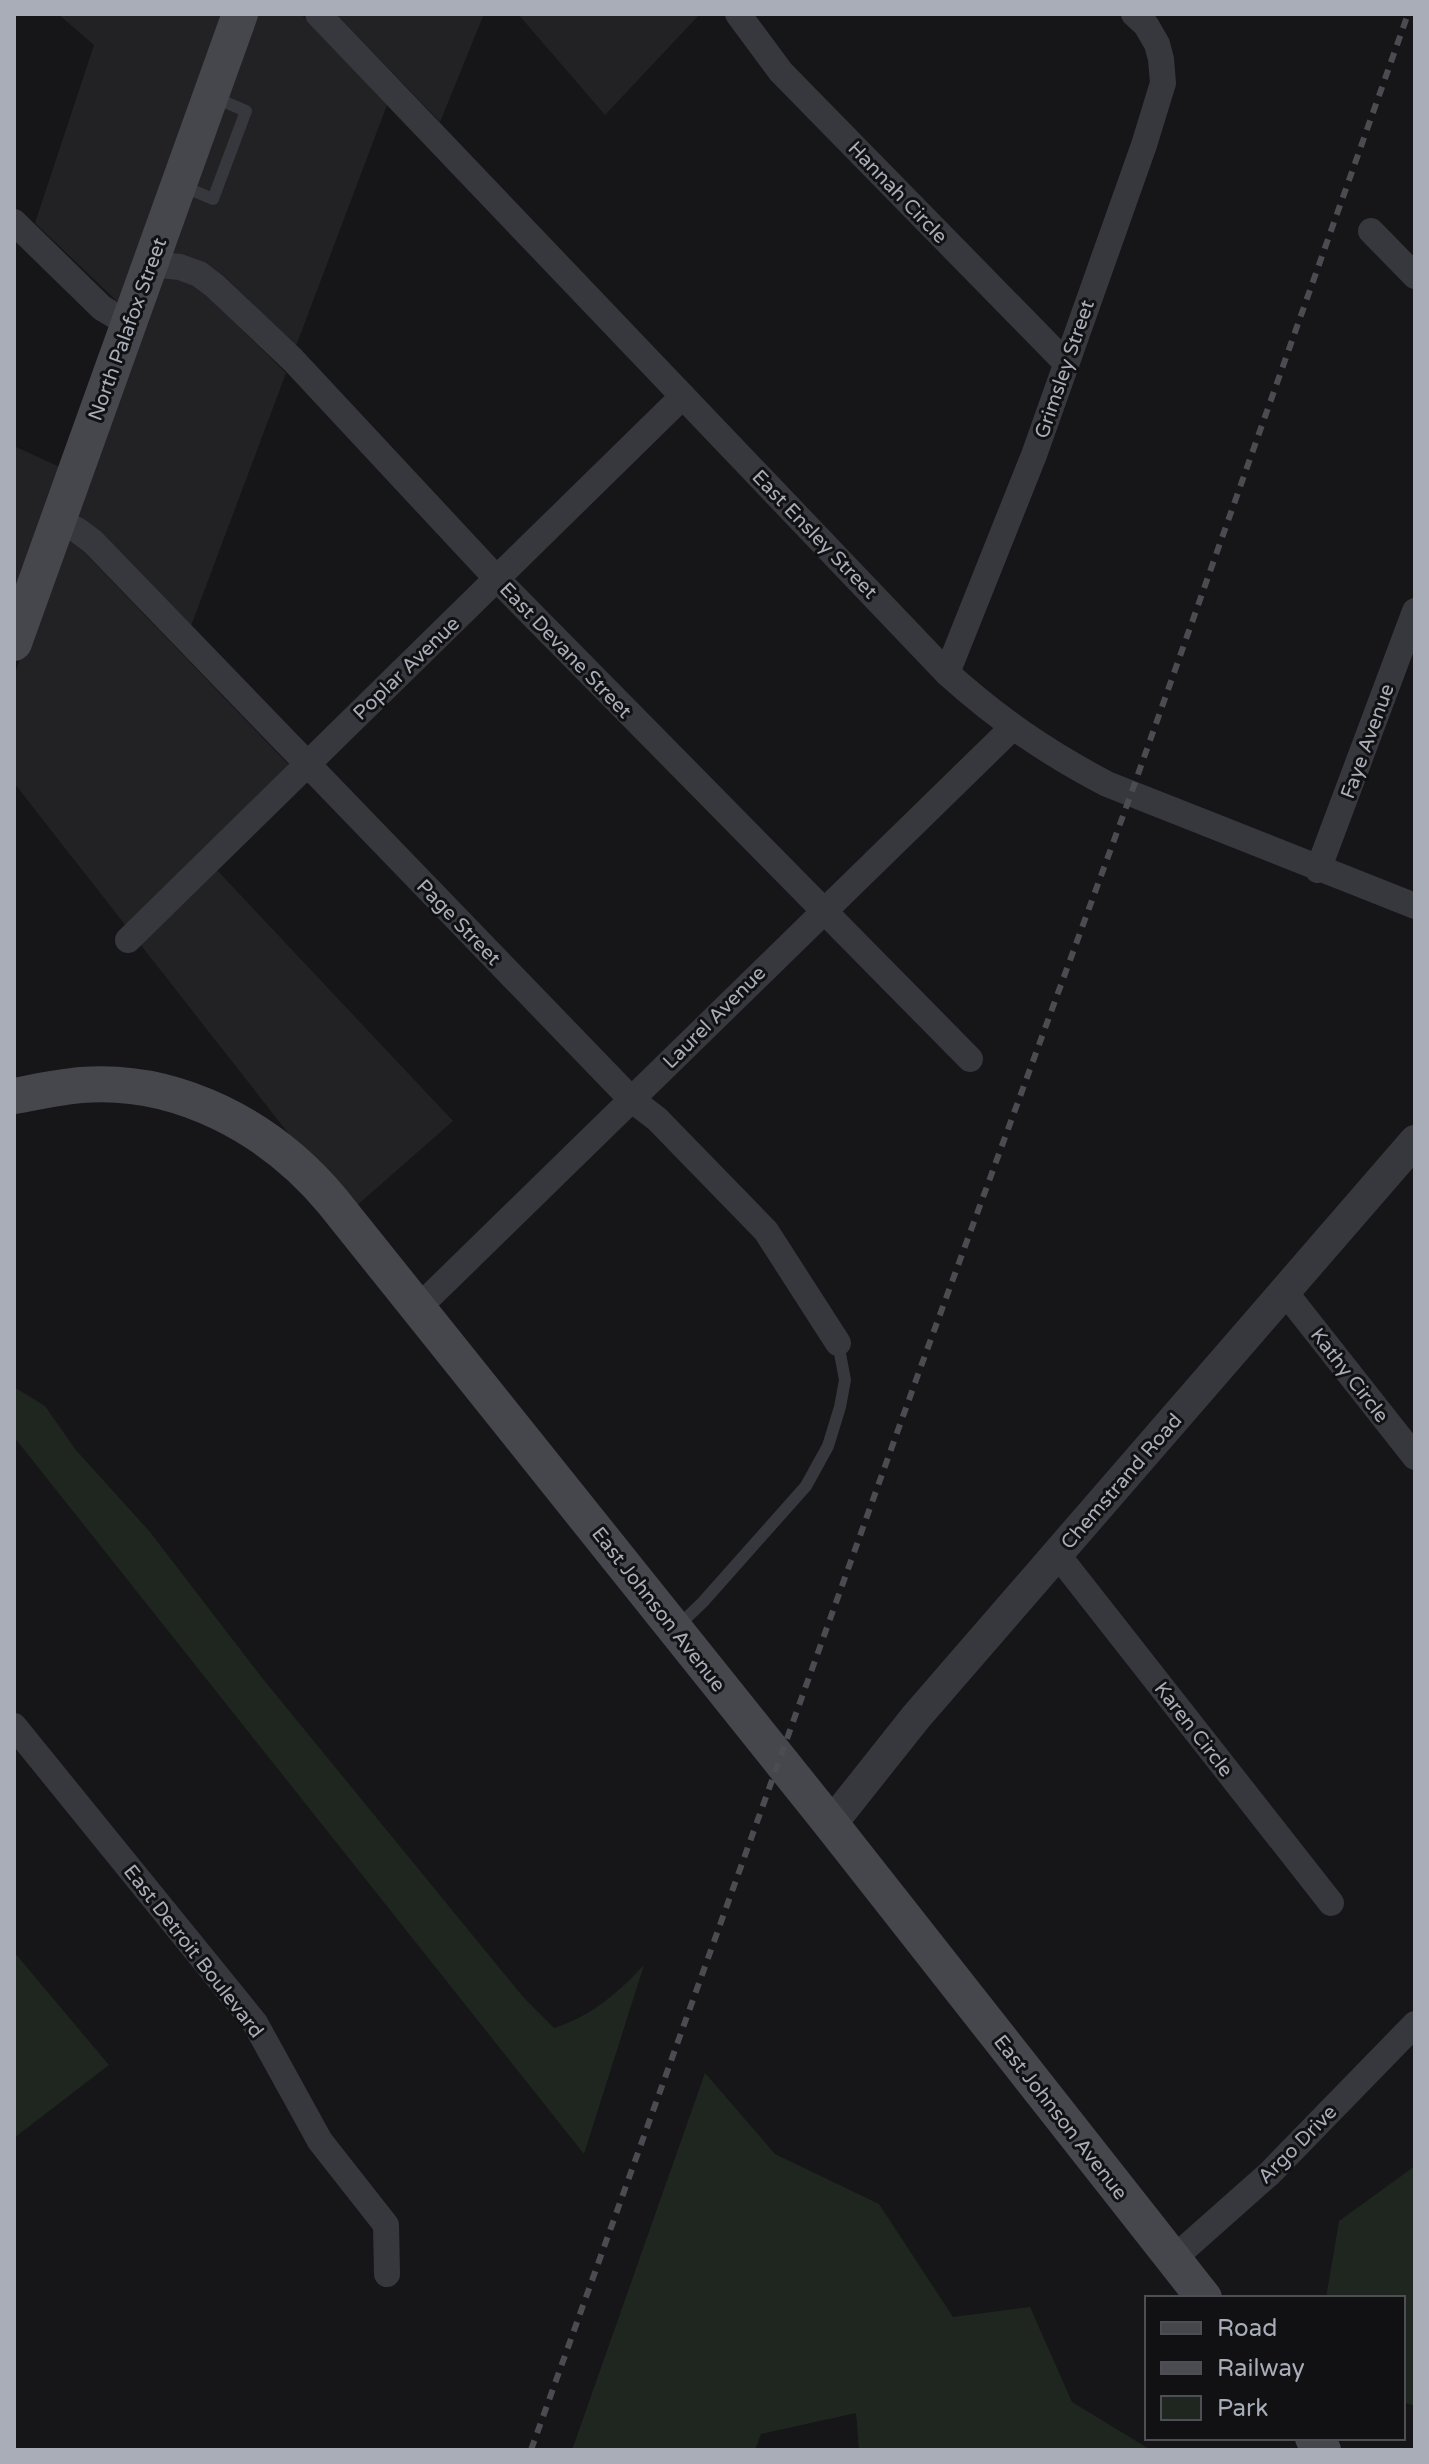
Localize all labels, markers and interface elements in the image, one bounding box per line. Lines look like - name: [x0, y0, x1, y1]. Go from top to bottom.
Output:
- street label: Hannah Circle: [843, 137, 952, 249]
- street label: North Palafox Street: [84, 234, 172, 424]
- street label: Grimsley Street: [1030, 297, 1100, 442]
- street label: East Ensley Street: [747, 465, 882, 604]
- street label: East Devane Street: [494, 578, 637, 724]
- street label: Poplar Avenue: [349, 612, 465, 725]
- street label: Faye Avenue: [1336, 681, 1400, 802]
- street label: Page Street: [411, 875, 506, 971]
- street label: Laurel Avenue: [658, 961, 771, 1074]
- street label: Kathy Circle: [1305, 1324, 1394, 1428]
- street label: Chemstrand Road: [1056, 1409, 1187, 1554]
- street label: East Johnson Avenue: [586, 1522, 730, 1697]
- street label: Karen Circle: [1149, 1677, 1238, 1782]
- street label: East Detroit Boulevard: [118, 1860, 268, 2043]
- street label: East Johnson Avenue: [988, 2030, 1132, 2205]
- street label: Argo Drive: [1253, 2100, 1342, 2189]
- legend: [1145, 2296, 1405, 2440]
- text: Road: [1217, 2314, 1277, 2343]
- text: Railway: [1217, 2354, 1305, 2383]
- text: Park: [1217, 2394, 1268, 2423]

